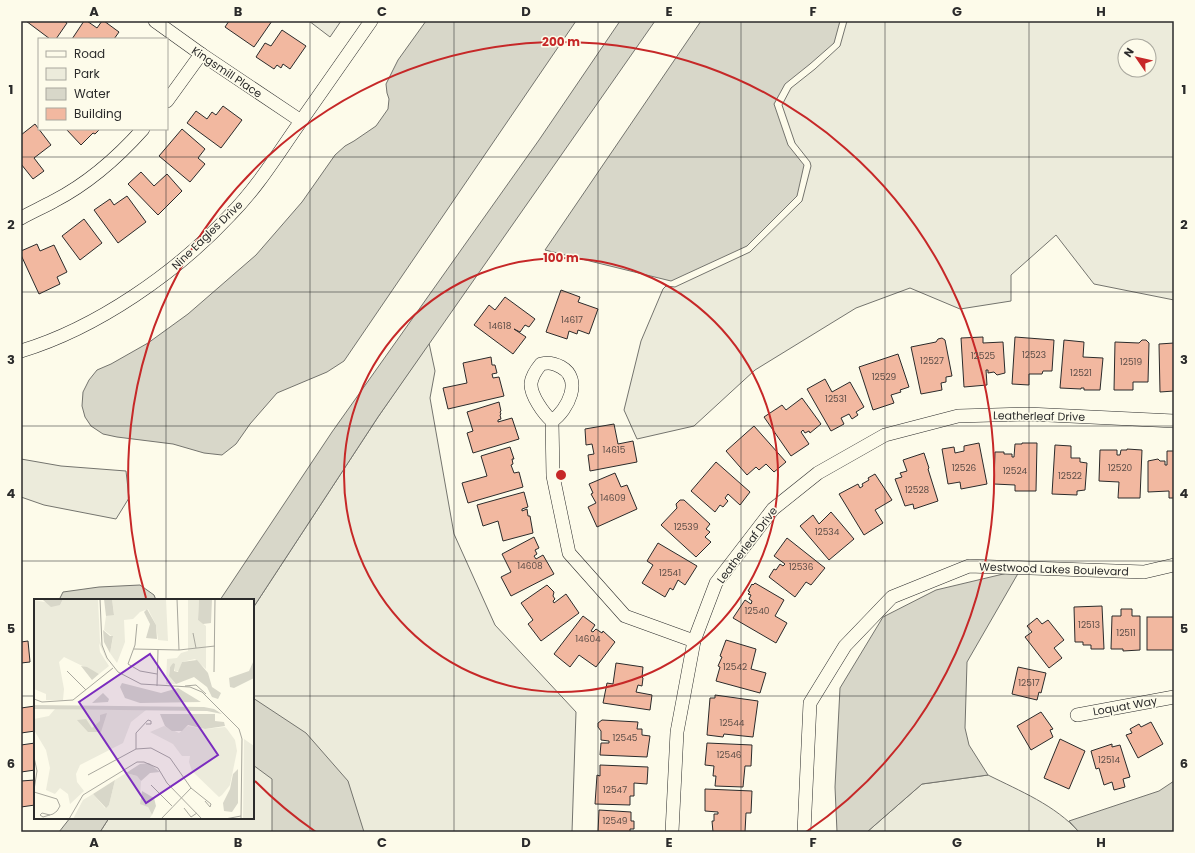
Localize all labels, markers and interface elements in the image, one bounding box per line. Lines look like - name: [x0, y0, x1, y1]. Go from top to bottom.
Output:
- text: A: [89, 2, 99, 21]
- text: B: [234, 2, 243, 21]
- text: C: [377, 2, 387, 21]
- text: D: [521, 2, 531, 21]
- text: E: [665, 2, 673, 21]
- text: F: [809, 2, 817, 21]
- text: G: [952, 2, 962, 21]
- text: H: [1096, 2, 1106, 21]
- text: 200 m: [542, 33, 580, 50]
- legend: [38, 38, 168, 130]
- north arrow: [1117, 38, 1157, 78]
- street label: Kingsmill Place: [189, 42, 266, 102]
- text: Road: [74, 45, 105, 62]
- text: N: [1120, 45, 1138, 60]
- text: Park: [74, 65, 101, 82]
- text: 1: [9, 80, 13, 99]
- text: 1: [1182, 80, 1186, 99]
- text: Water: [74, 85, 111, 102]
- text: Building: [74, 105, 122, 122]
- street label: Nine Eagles Drive: [168, 197, 246, 273]
- text: 2: [7, 215, 15, 234]
- text: 2: [1180, 215, 1188, 234]
- text: 100 m: [543, 249, 579, 266]
- house number: 14617: [561, 314, 583, 326]
- house number: 14618: [489, 320, 512, 332]
- house number: 12523: [1022, 349, 1046, 361]
- text: 3: [7, 350, 15, 369]
- house number: 12525: [971, 350, 996, 362]
- text: 3: [1180, 350, 1188, 369]
- house number: 12527: [920, 355, 944, 367]
- house number: 12519: [1120, 356, 1142, 368]
- house number: 12521: [1070, 367, 1092, 379]
- house number: 12529: [872, 371, 897, 383]
- house number: 12531: [825, 393, 847, 405]
- street label: Leatherleaf Drive: [993, 407, 1085, 425]
- house number: 14615: [603, 444, 626, 456]
- house number: 12526: [952, 462, 977, 474]
- house number: 12520: [1108, 462, 1133, 474]
- house number: 12524: [1003, 465, 1028, 477]
- centre of rings: [554, 468, 568, 482]
- house number: 12522: [1058, 470, 1082, 482]
- text: 4: [7, 484, 16, 503]
- house number: 12528: [905, 484, 930, 496]
- text: 4: [1180, 484, 1189, 503]
- house number: 14609: [600, 492, 626, 504]
- street label: Leatherleaf Drive: [713, 503, 781, 587]
- house number: 12539: [674, 521, 699, 533]
- house number: 12534: [815, 526, 840, 538]
- street label: Westwood Lakes Boulevard: [979, 558, 1129, 580]
- house number: 14608: [517, 560, 543, 572]
- house number: 12536: [789, 561, 814, 573]
- house number: 12541: [659, 567, 681, 579]
- inset map: [34, 599, 254, 819]
- house number: 12540: [744, 605, 770, 617]
- text: 5: [7, 619, 15, 638]
- house number: 12513: [1078, 619, 1100, 631]
- text: 5: [1180, 619, 1188, 638]
- house number: 12511: [1116, 627, 1136, 639]
- house number: 14604: [575, 633, 601, 645]
- house number: 12542: [723, 661, 747, 673]
- house number: 12517: [1018, 677, 1040, 689]
- street label: Loquat Way: [1092, 692, 1159, 720]
- house number: 12544: [719, 717, 745, 729]
- house number: 12545: [612, 732, 638, 744]
- house number: 12546: [716, 749, 742, 761]
- text: 6: [7, 754, 15, 773]
- house number: 12514: [1098, 754, 1120, 766]
- text: 6: [1180, 754, 1188, 773]
- house number: 12547: [603, 784, 627, 796]
- house number: 12549: [602, 815, 628, 827]
- text: A: [89, 833, 99, 852]
- text: B: [234, 833, 243, 852]
- text: C: [377, 833, 387, 852]
- text: D: [521, 833, 531, 852]
- text: E: [665, 833, 673, 852]
- text: F: [809, 833, 817, 852]
- text: G: [952, 833, 962, 852]
- text: H: [1096, 833, 1106, 852]

